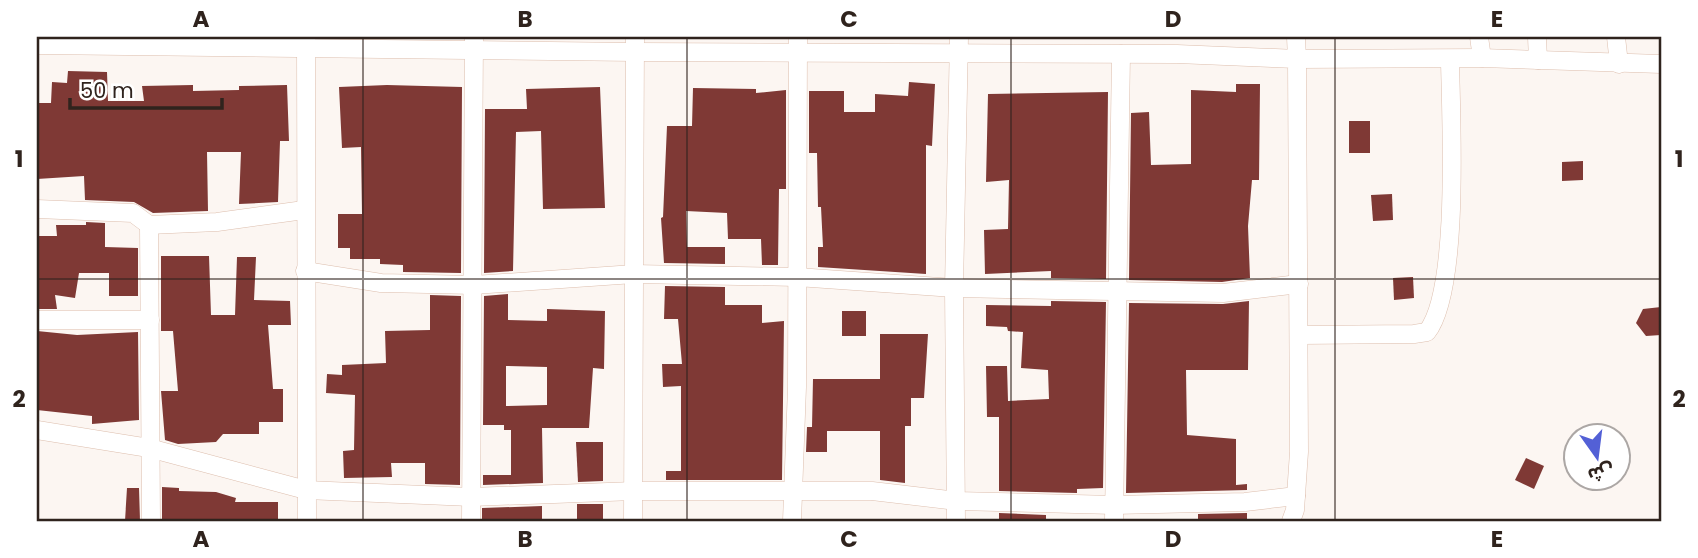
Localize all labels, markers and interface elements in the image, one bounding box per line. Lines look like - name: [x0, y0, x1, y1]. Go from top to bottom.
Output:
- text: A: [193, 3, 210, 35]
- text: B: [517, 3, 533, 35]
- text: C: [840, 3, 858, 35]
- text: D: [1165, 3, 1181, 35]
- text: E: [1491, 3, 1503, 35]
- scale bar: [70, 66, 222, 110]
- text: 50 m: [80, 76, 134, 105]
- text: 1: [15, 143, 23, 175]
- text: 1: [1675, 143, 1683, 175]
- text: 2: [12, 383, 26, 415]
- text: 2: [1672, 383, 1686, 415]
- north arrow: [1562, 421, 1632, 491]
- text: ش: [1585, 457, 1617, 489]
- text: A: [193, 523, 210, 555]
- text: B: [517, 523, 533, 555]
- text: C: [840, 523, 858, 555]
- text: D: [1165, 523, 1181, 555]
- text: E: [1491, 523, 1503, 555]

